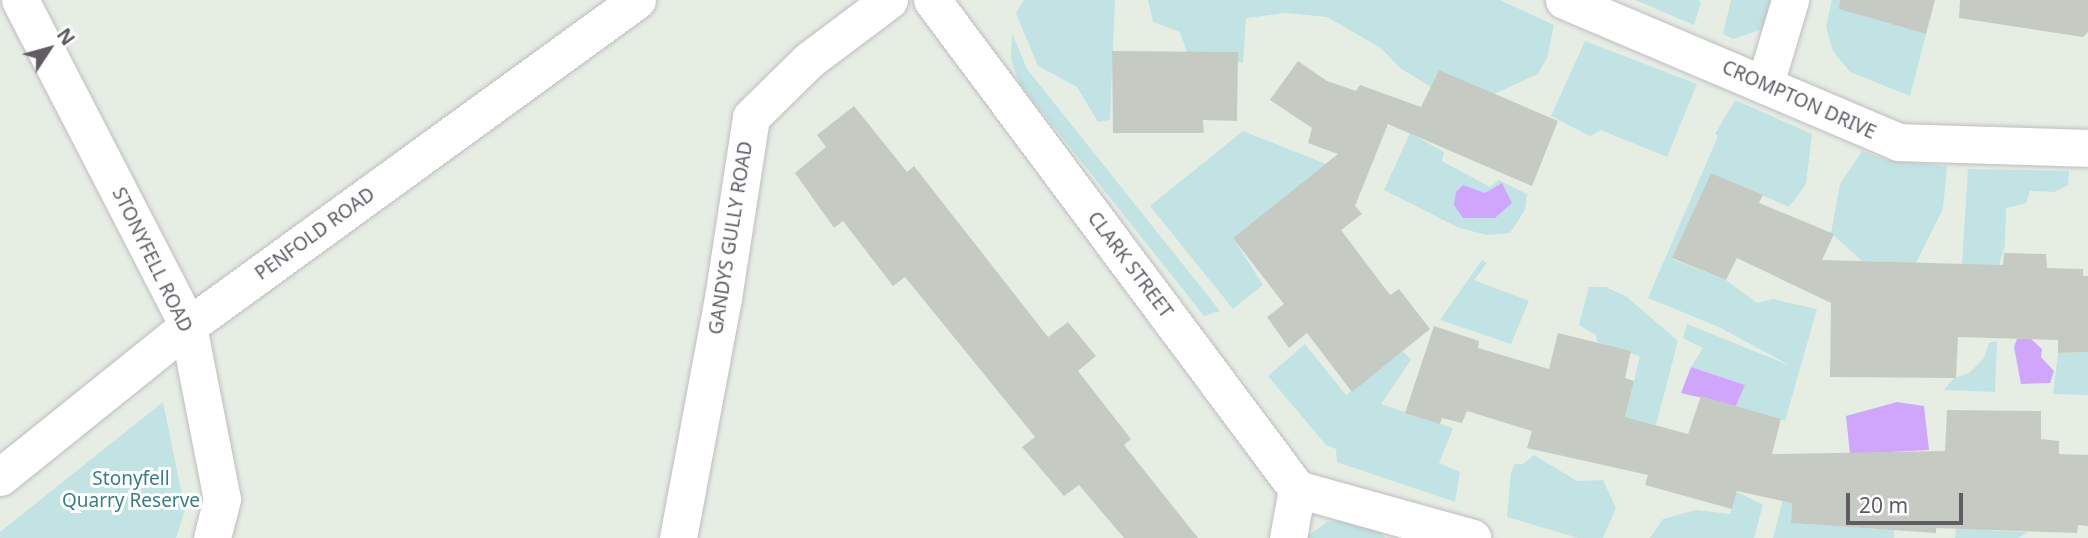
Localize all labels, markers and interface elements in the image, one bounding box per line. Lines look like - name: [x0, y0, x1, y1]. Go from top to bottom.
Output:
- north arrow: [14, 14, 84, 84]
- text: N: [51, 23, 81, 51]
- street label: CROMPTON DRIVE: [1719, 56, 1879, 144]
- street label: GANDYS GULLY ROAD: [704, 140, 758, 336]
- street label: PENFOLD ROAD: [251, 183, 379, 285]
- street label: STONYFELL ROAD: [107, 184, 197, 336]
- street label: CLARK STREET: [1083, 207, 1177, 323]
- park label: Stonyfell Quarry Reserve: [62, 468, 200, 512]
- scale bar: [1850, 478, 1967, 522]
- text: 20 m: [1859, 491, 1908, 519]

